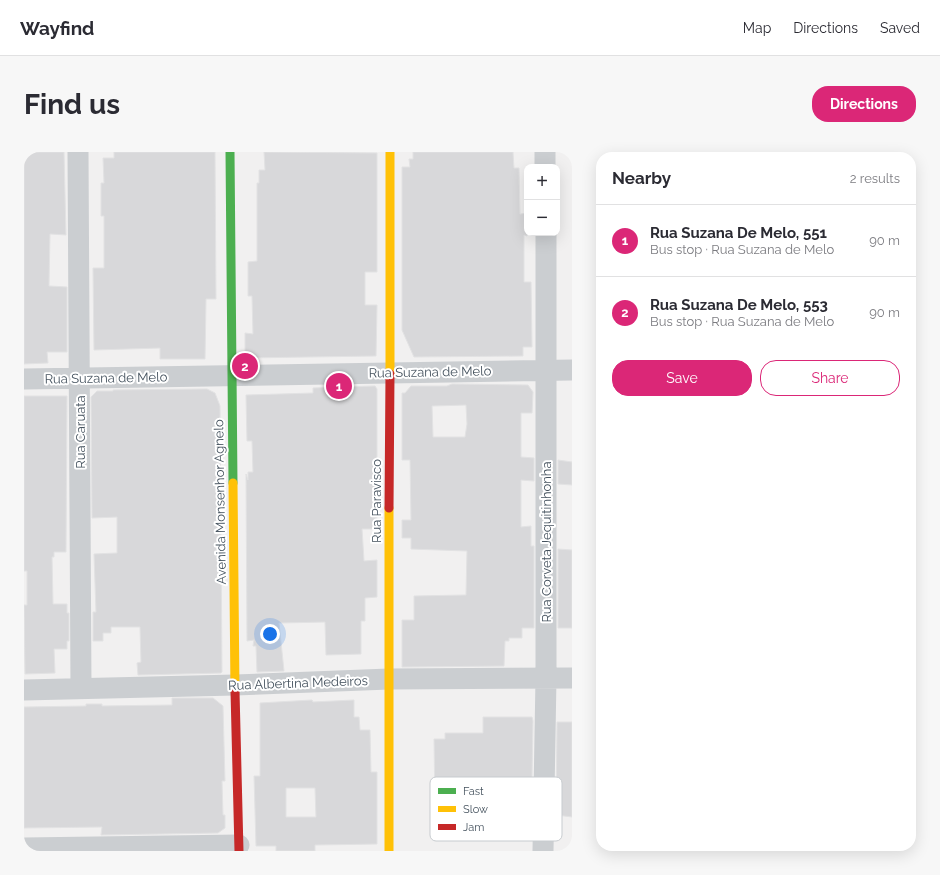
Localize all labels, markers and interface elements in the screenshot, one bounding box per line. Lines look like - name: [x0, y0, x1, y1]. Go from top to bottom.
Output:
- text: Wayfind: [20, 17, 94, 39]
- text: Map: [743, 20, 771, 36]
- text: Directions: [793, 20, 858, 36]
- text: Saved: [880, 20, 920, 36]
- button: Directions: [812, 86, 916, 122]
- text: Find us: [24, 88, 120, 121]
- map controls: [524, 164, 560, 236]
- button: +: [524, 164, 560, 200]
- text: Nearby: [612, 168, 671, 188]
- text: 2 results: [850, 171, 900, 186]
- button: −: [524, 200, 560, 236]
- text: Rua Suzana De Melo, 551: [650, 224, 827, 242]
- text: 1: [622, 233, 628, 248]
- text: 90 m: [869, 233, 900, 248]
- text: Bus stop · Rua Suzana de Melo: [650, 242, 834, 257]
- text: Rua Suzana De Melo, 553: [650, 296, 828, 314]
- text: 2: [621, 305, 629, 320]
- text: 90 m: [869, 305, 900, 320]
- text: Bus stop · Rua Suzana de Melo: [650, 314, 834, 329]
- pin: 2: [232, 351, 258, 381]
- button: Save: [612, 360, 752, 396]
- button: Share: [760, 360, 900, 396]
- street label: Rua Suzana de Melo: [368, 363, 492, 381]
- street label: Rua Suzana de Melo: [44, 369, 168, 387]
- pin: 1: [326, 371, 352, 401]
- street label: Rua Caruata: [73, 395, 88, 469]
- street label: Avenida Monsenhor Agnelo: [211, 419, 229, 585]
- street label: Rua Paravisco: [369, 459, 384, 543]
- street label: Rua Corveta Jequitinhonha: [539, 461, 554, 623]
- your location: [260, 624, 280, 644]
- street label: Rua Albertina Medeiros: [228, 673, 368, 693]
- legend: [430, 777, 562, 841]
- text: Fast: [463, 785, 484, 798]
- text: Slow: [463, 803, 488, 816]
- text: Jam: [463, 821, 484, 834]

